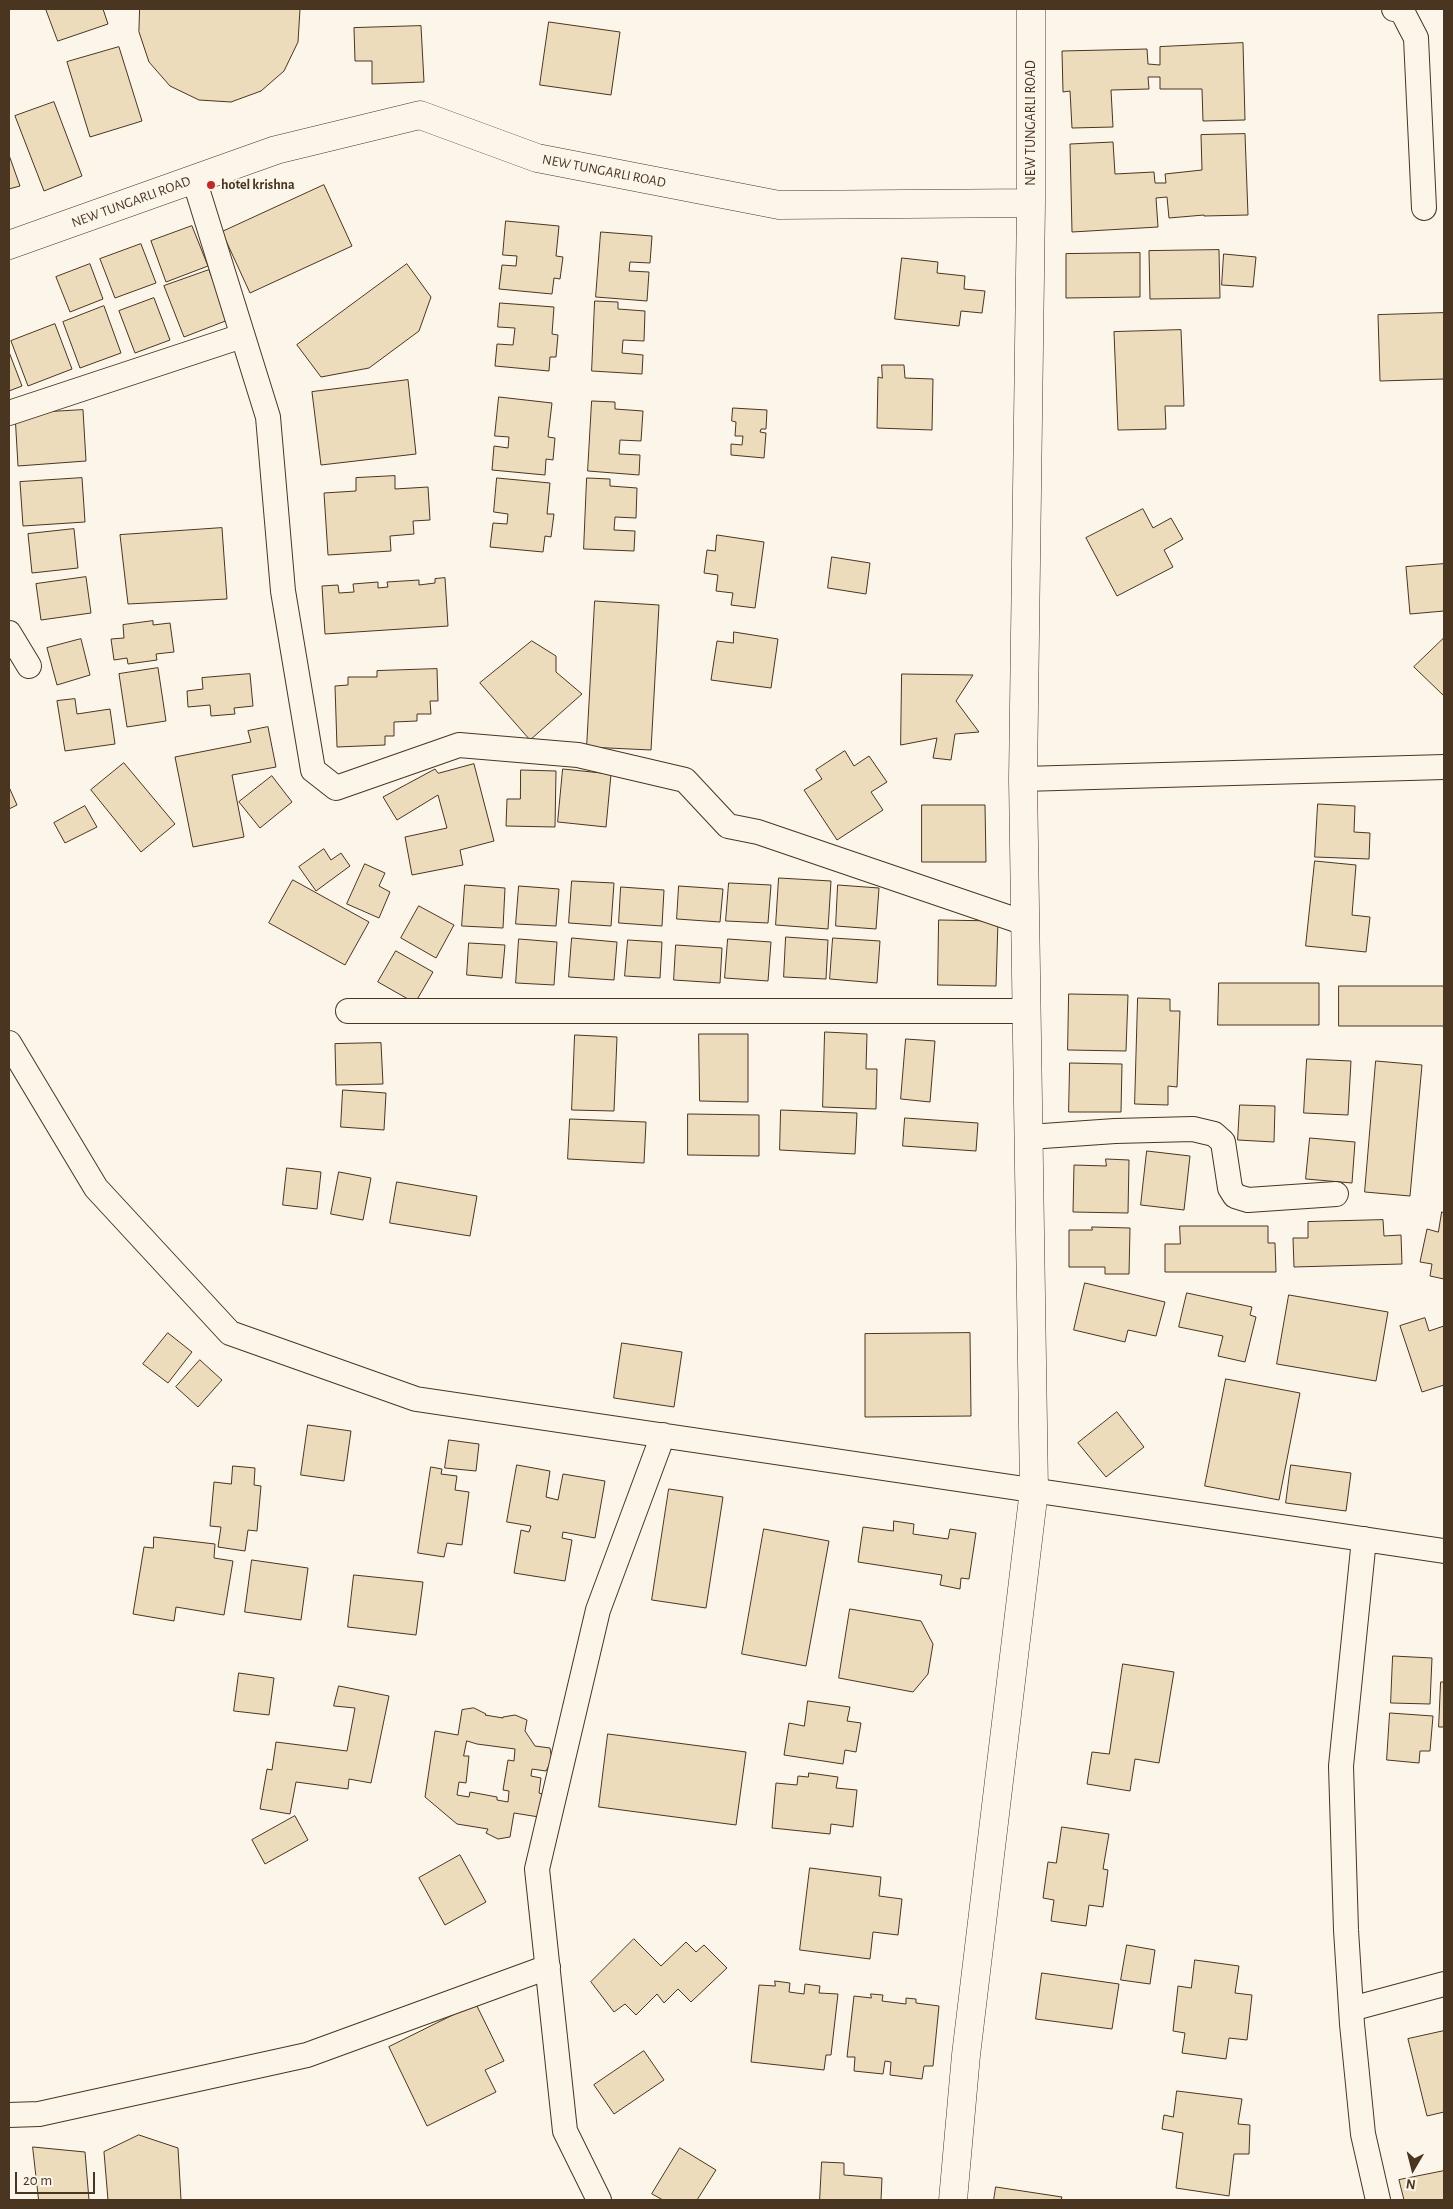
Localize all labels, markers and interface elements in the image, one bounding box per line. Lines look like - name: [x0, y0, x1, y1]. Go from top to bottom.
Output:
- street label: NEW TUNGARLI ROAD: [1023, 60, 1039, 186]
- street label: NEW TUNGARLI ROAD: [541, 151, 667, 191]
- street label: NEW TUNGARLI ROAD: [69, 173, 193, 231]
- place label: hotel krishna: [221, 177, 295, 193]
- marker: hotel krishna: [205, 179, 217, 191]
- north arrow: [1388, 2144, 1438, 2194]
- scale bar: [18, 2162, 98, 2194]
- text: 20 m: [23, 2173, 52, 2188]
- text: N: [1405, 2176, 1417, 2191]

